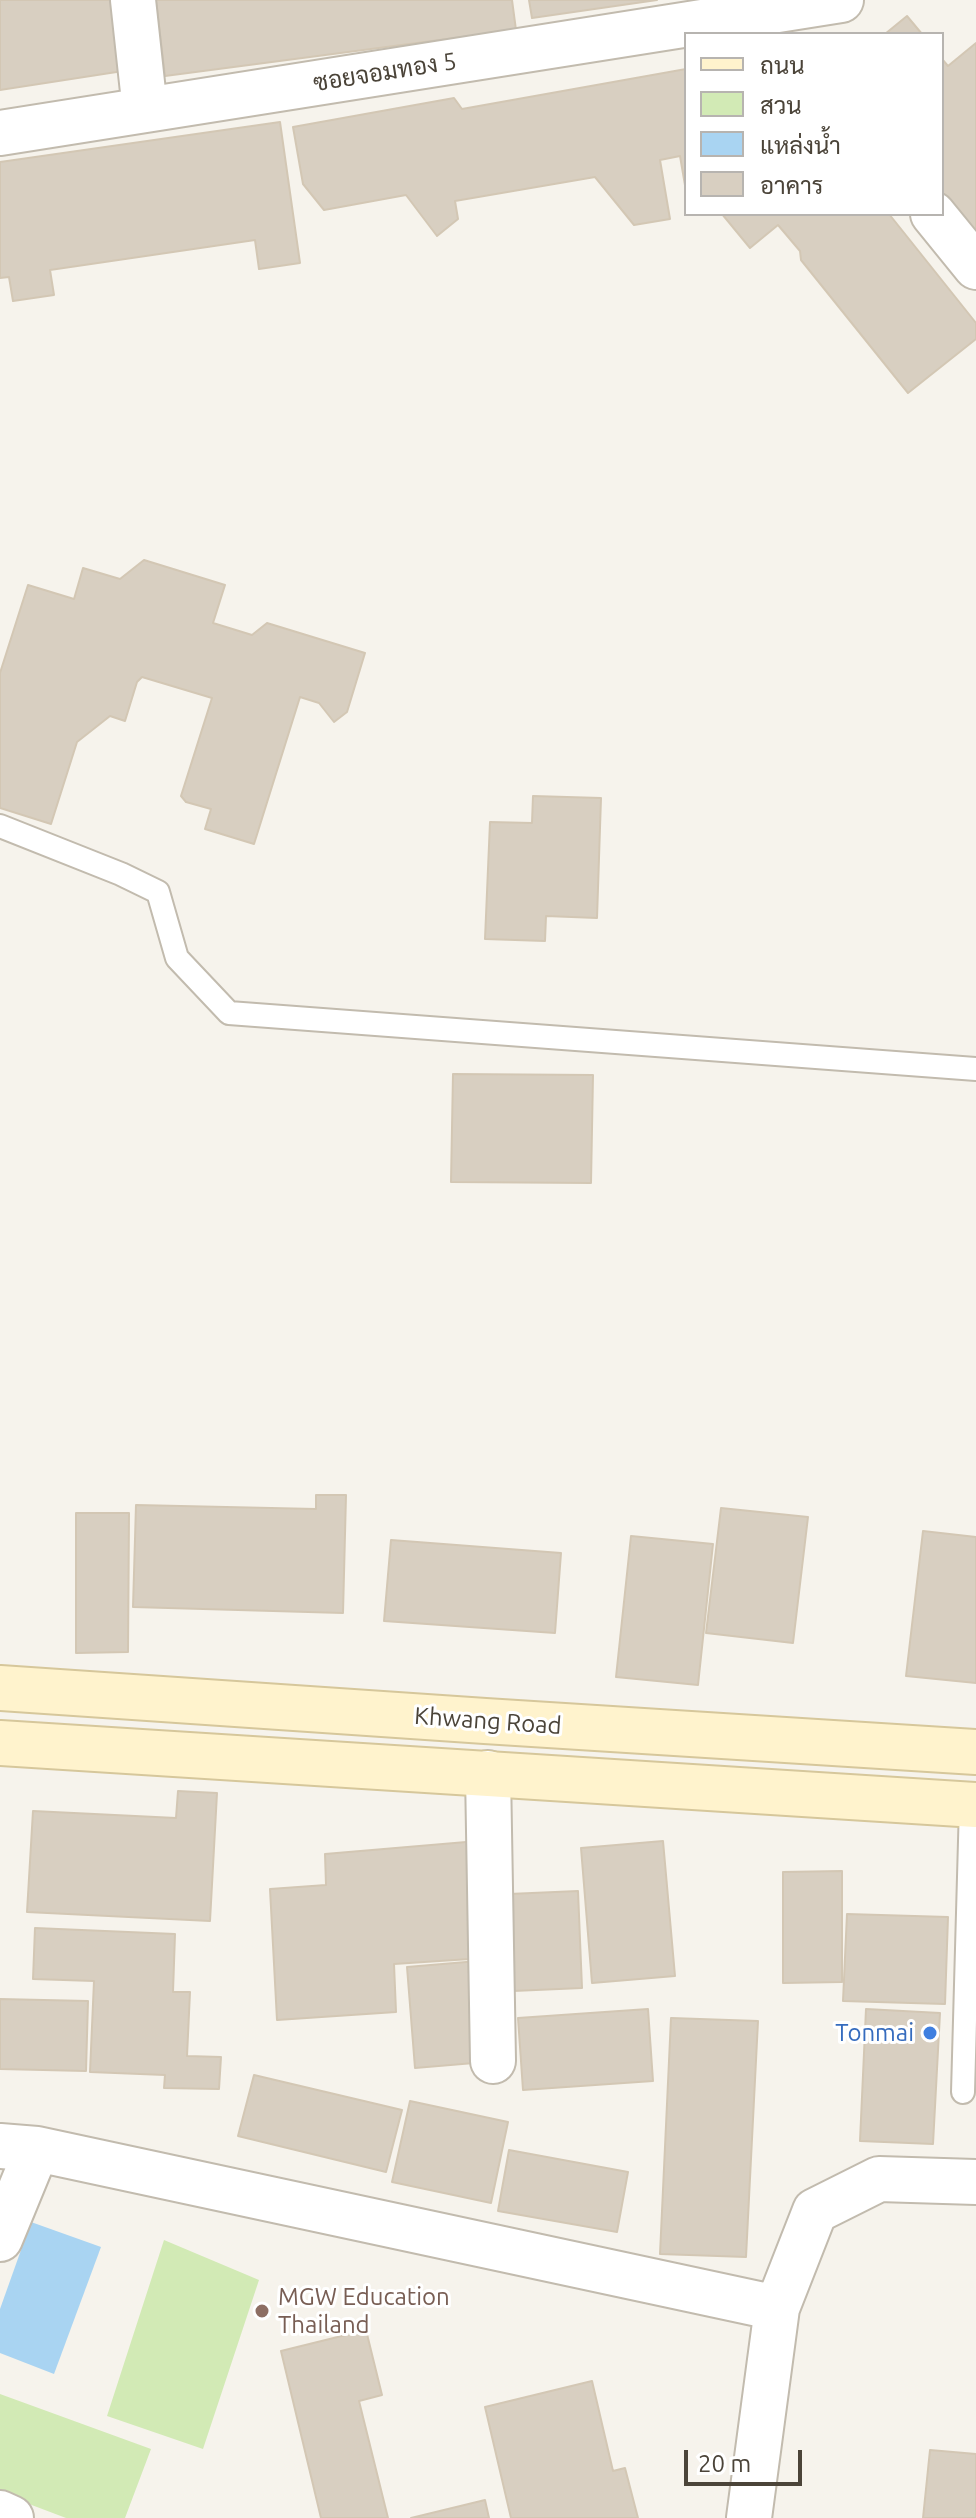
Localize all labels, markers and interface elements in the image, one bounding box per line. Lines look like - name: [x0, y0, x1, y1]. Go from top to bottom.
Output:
- legend: [684, 32, 944, 216]
- street label: ซอยจอมทอง 5: [311, 46, 459, 98]
- text: ถนน: [760, 52, 805, 79]
- text: สวน: [760, 92, 802, 119]
- text: แหล่งน้ำ: [760, 132, 841, 159]
- text: อาคาร: [760, 172, 823, 199]
- street label: Khwang Road: [413, 1701, 563, 1741]
- place label: Tonmai: [835, 2019, 914, 2047]
- marker: Tonmai: [921, 2024, 939, 2042]
- place label: MGW Education Thailand: [278, 2283, 450, 2339]
- marker: MGW Education Thailand: [253, 2302, 271, 2320]
- scale bar: [688, 2434, 806, 2484]
- text: 20 m: [698, 2450, 751, 2477]

